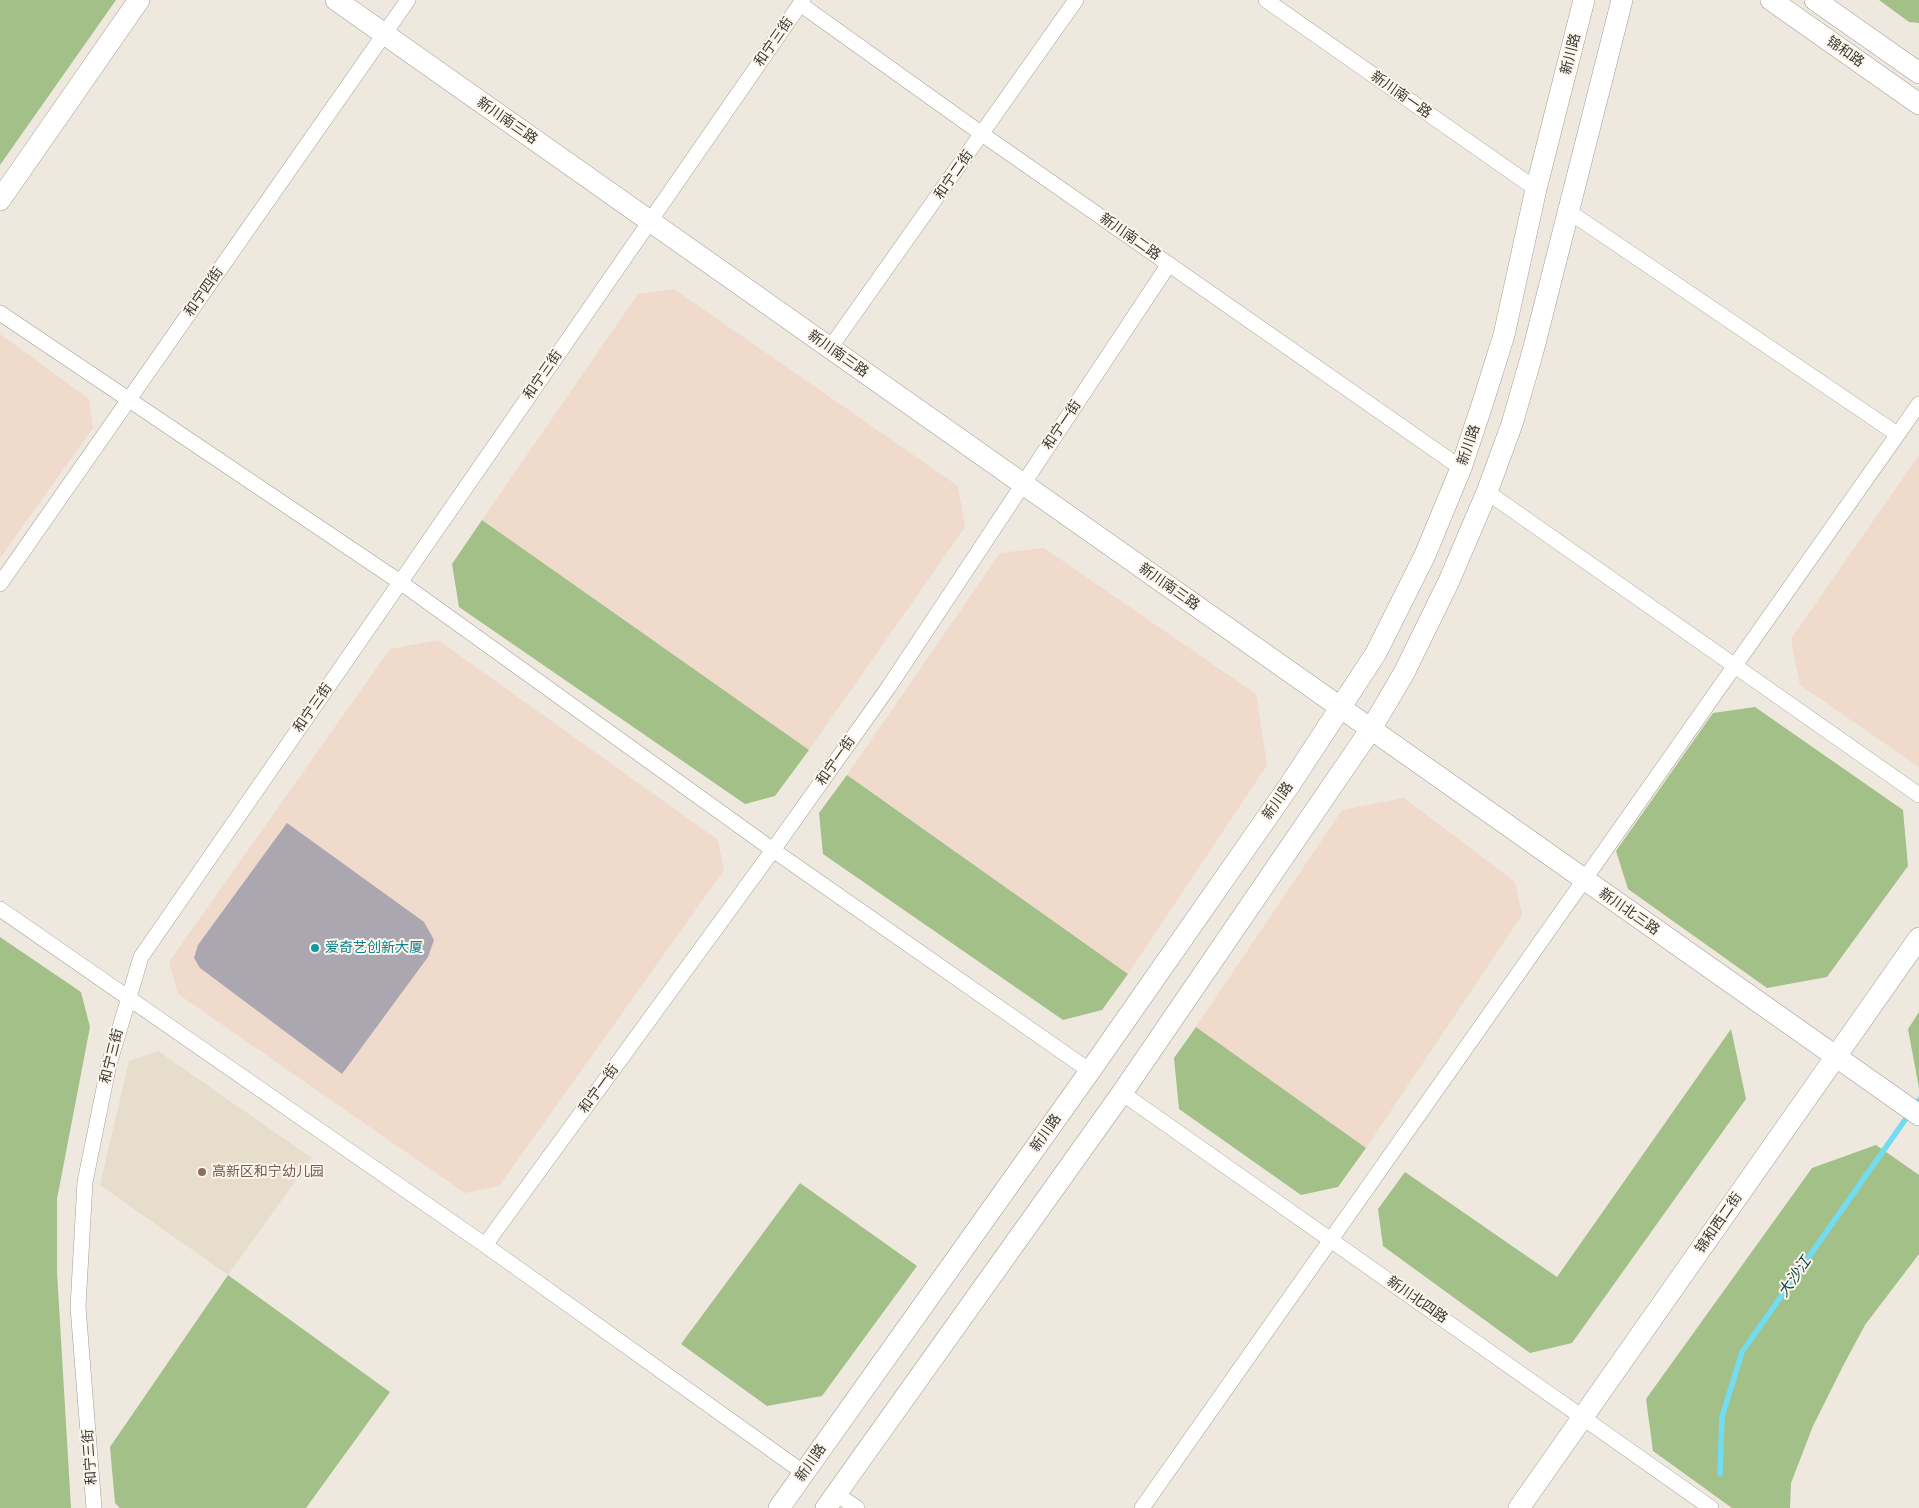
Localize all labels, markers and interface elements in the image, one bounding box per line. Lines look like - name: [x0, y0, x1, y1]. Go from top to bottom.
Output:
- street label: 和宁三街: [751, 14, 797, 70]
- street label: 新川路: [1558, 32, 1584, 76]
- street label: 锦和路: [1823, 33, 1867, 71]
- street label: 新川南一路: [1368, 68, 1434, 122]
- street label: 新川南三路: [474, 94, 540, 148]
- street label: 和宁二街: [931, 147, 977, 203]
- street label: 新川南二路: [1097, 210, 1163, 264]
- street label: 和宁四街: [181, 264, 227, 320]
- street label: 新川南三路: [805, 327, 871, 381]
- street label: 和宁三街: [520, 347, 566, 403]
- street label: 和宁一街: [1039, 397, 1085, 453]
- street label: 新川路: [1454, 422, 1484, 468]
- street label: 新川南三路: [1136, 560, 1202, 614]
- street label: 和宁三街: [290, 680, 336, 736]
- street label: 和宁一街: [813, 733, 859, 789]
- street label: 新川路: [1259, 779, 1297, 823]
- street label: 新川北三路: [1596, 885, 1662, 939]
- place label: 爱奇艺创新大厦: [325, 940, 423, 956]
- marker: 爱奇艺创新大厦: [309, 942, 321, 954]
- street label: 和宁三街: [97, 1027, 127, 1085]
- street label: 和宁一街: [576, 1061, 622, 1117]
- street label: 新川路: [1027, 1111, 1065, 1155]
- place label: 高新区和宁幼儿园: [212, 1164, 324, 1180]
- marker: 高新区和宁幼儿园: [196, 1166, 208, 1178]
- street label: 锦和西二街: [1692, 1190, 1746, 1256]
- water label: 大沙江: [1775, 1253, 1815, 1301]
- street label: 新川北四路: [1384, 1273, 1450, 1327]
- street label: 和宁三街: [80, 1428, 100, 1486]
- street label: 新川路: [792, 1441, 830, 1485]

